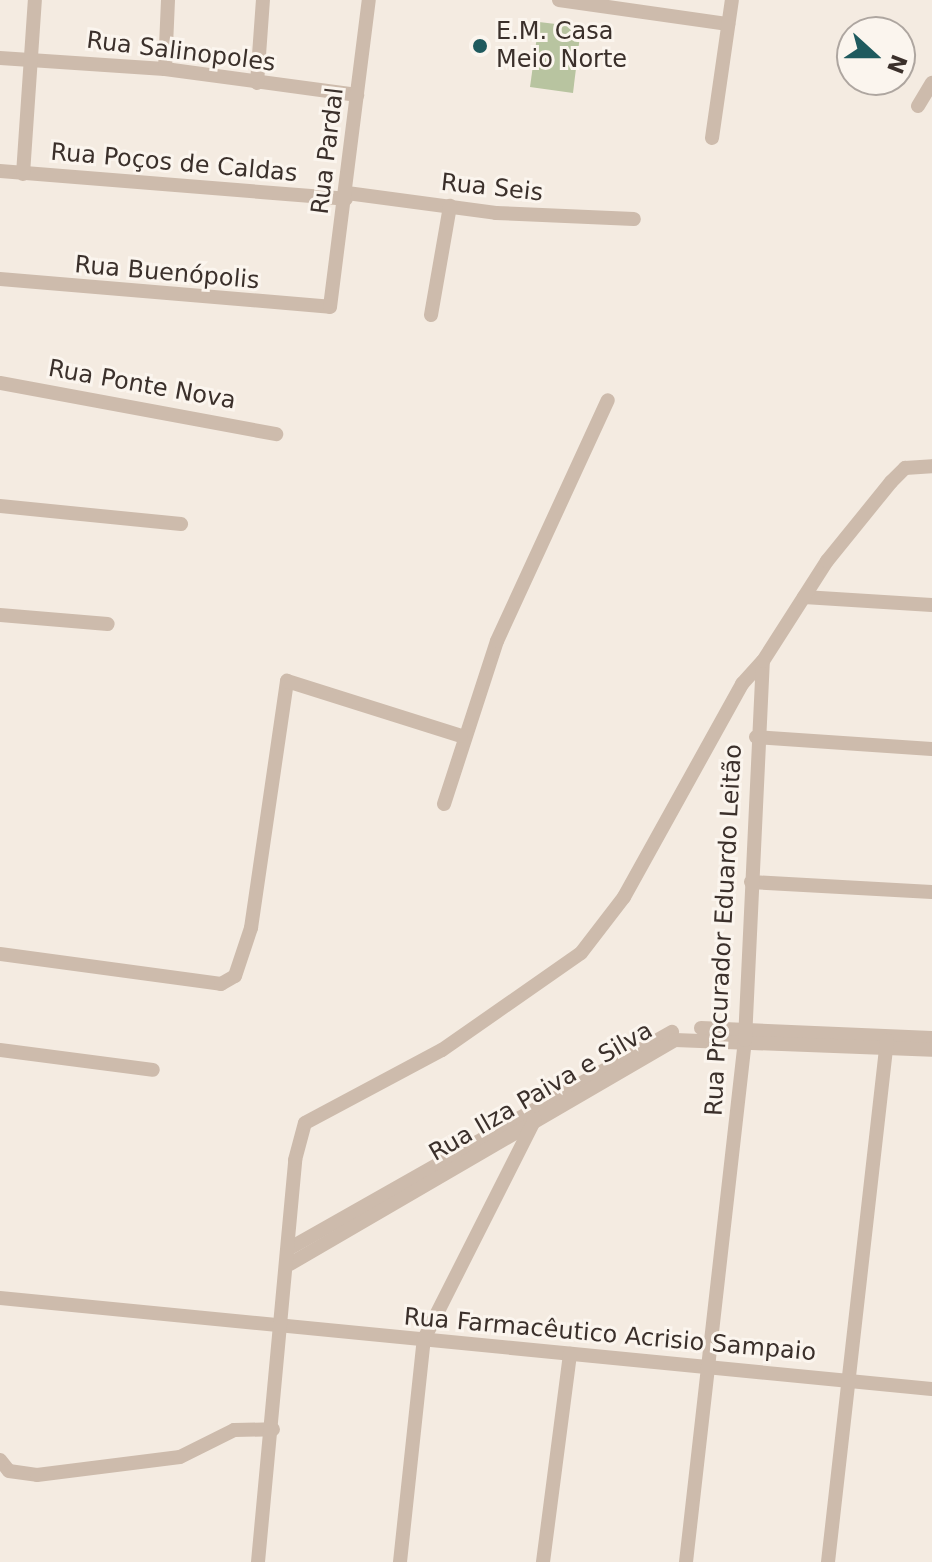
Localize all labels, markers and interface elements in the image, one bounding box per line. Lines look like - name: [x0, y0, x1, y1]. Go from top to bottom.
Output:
- north arrow: [836, 16, 916, 96]
- place label: E.M. Casa Meio Norte: [496, 18, 627, 74]
- street label: Rua Salinopoles: [85, 26, 277, 78]
- marker: E.M. Casa Meio Norte: [471, 37, 489, 55]
- text: N: [882, 51, 912, 77]
- street label: Rua Pardal: [306, 86, 350, 216]
- street label: Rua Poços de Caldas: [49, 138, 299, 188]
- street label: Rua Seis: [440, 168, 544, 208]
- street label: Rua Buenópolis: [73, 251, 261, 295]
- street label: Rua Ponte Nova: [46, 354, 238, 416]
- street label: Rua Procurador Eduardo Leitão: [700, 743, 748, 1117]
- street label: Rua Ilza Paiva e Silva: [424, 1016, 658, 1168]
- street label: Rua Farmacêutico Acrisio Sampaio: [403, 1303, 817, 1367]

